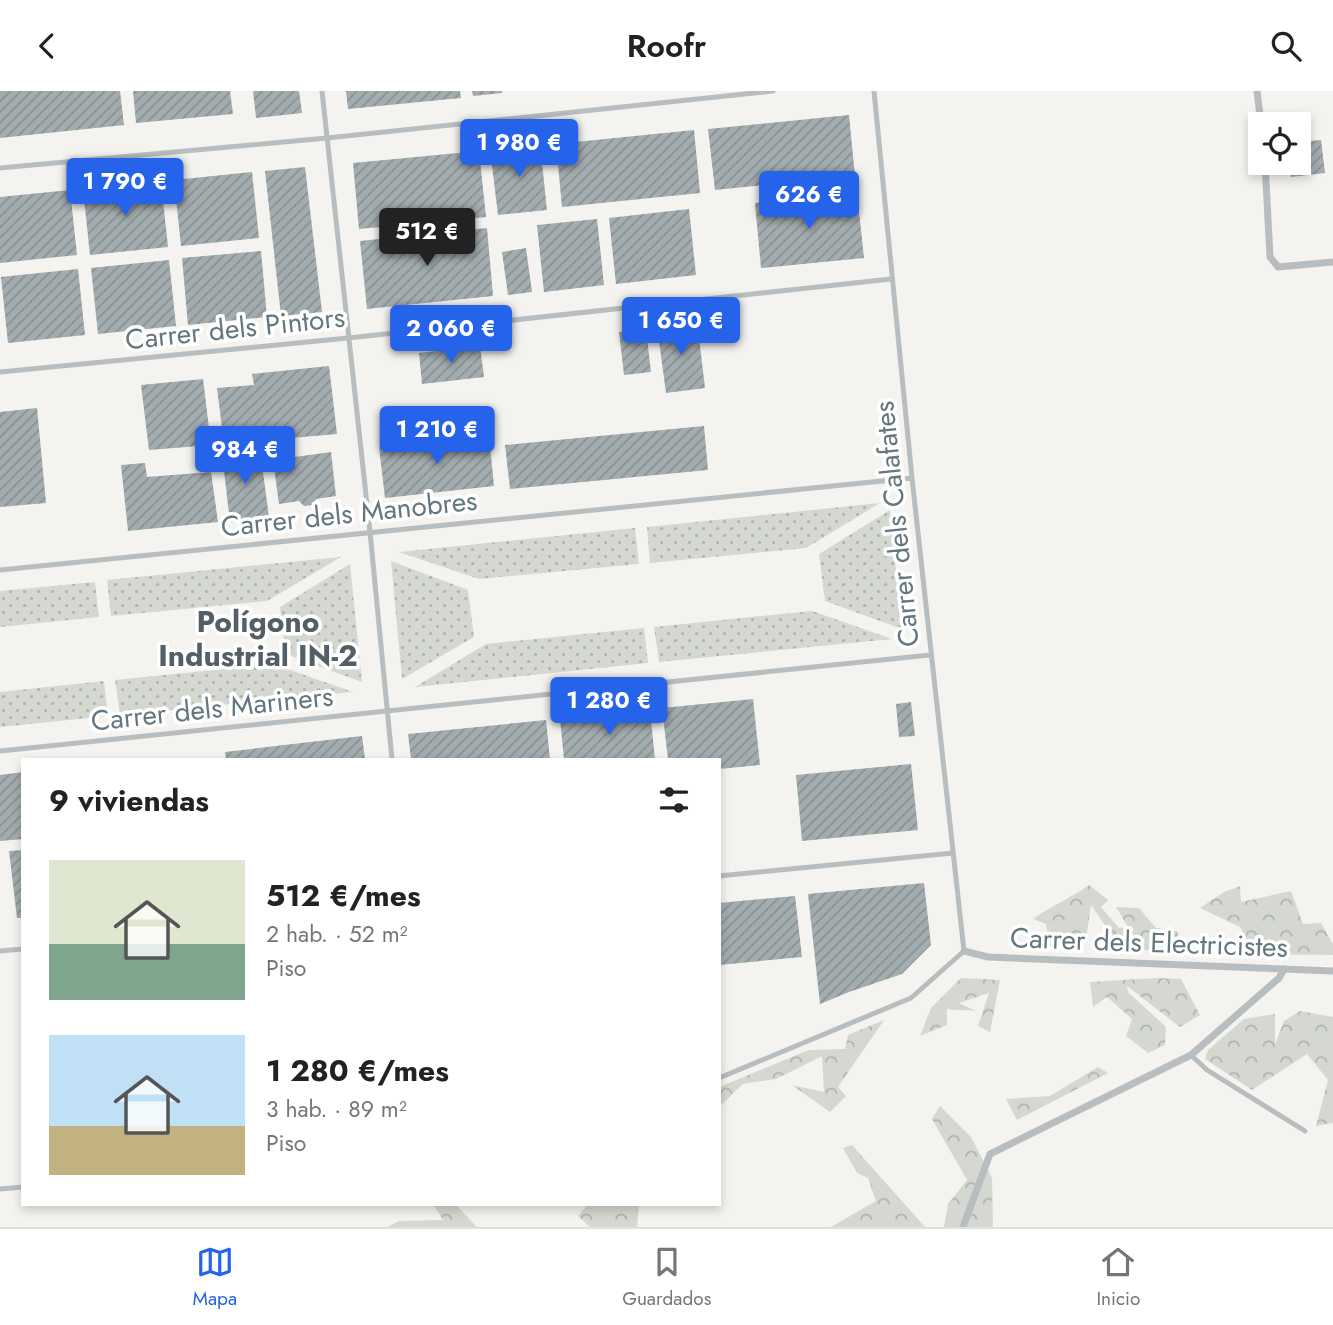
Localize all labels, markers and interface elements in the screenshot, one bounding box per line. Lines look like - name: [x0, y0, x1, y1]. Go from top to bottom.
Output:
- text: Roofr: [627, 23, 706, 69]
- icon: back: [28, 27, 66, 65]
- icon: search: [1267, 27, 1305, 65]
- map controls: [1248, 112, 1311, 175]
- button: locate: [1248, 112, 1311, 175]
- pin: 1 980 €: [454, 119, 584, 179]
- text: 1 980 €: [476, 125, 562, 159]
- pin: 1 790 €: [60, 159, 190, 218]
- text: 1 790 €: [82, 164, 168, 198]
- pin: 626 €: [760, 171, 858, 231]
- text: 626 €: [775, 177, 843, 211]
- pin: 512 €: [378, 209, 476, 268]
- text: 512 €: [395, 214, 459, 248]
- street label: Carrer dels Pintors: [123, 297, 347, 360]
- pin: 1 650 €: [616, 297, 746, 357]
- text: 1 650 €: [638, 303, 724, 337]
- pin: 2 060 €: [386, 306, 516, 365]
- text: 2 060 €: [406, 311, 496, 345]
- street label: Carrer dels Calafates: [863, 399, 930, 649]
- pin: 1 210 €: [372, 407, 502, 466]
- text: 1 210 €: [396, 412, 478, 446]
- pin: 984 €: [196, 427, 294, 486]
- text: 984 €: [211, 432, 279, 466]
- street label: Carrer dels Manobres: [219, 480, 479, 547]
- district label: Polígono Industrial IN-2: [158, 600, 358, 677]
- street label: Carrer dels Mariners: [89, 675, 335, 742]
- pin: 1 280 €: [544, 677, 674, 737]
- text: 1 280 €: [566, 683, 652, 717]
- text: 9 viviendas: [49, 779, 209, 822]
- icon: filters: [655, 781, 693, 819]
- text: 512 €/mes: [266, 874, 421, 917]
- icon: home: [105, 888, 189, 972]
- text: 2 hab. · 52 m²: [266, 917, 408, 951]
- street label: Carrer dels Electricistes: [1009, 917, 1289, 968]
- text: Piso: [266, 951, 306, 985]
- text: 1 280 €/mes: [266, 1049, 449, 1092]
- icon: home: [105, 1063, 189, 1147]
- text: 3 hab. · 89 m²: [266, 1092, 407, 1126]
- text: Piso: [266, 1126, 306, 1160]
- tab: Mapa: [193, 1243, 237, 1312]
- tab: Guardados: [622, 1243, 711, 1312]
- tab: Inicio: [1096, 1243, 1140, 1312]

